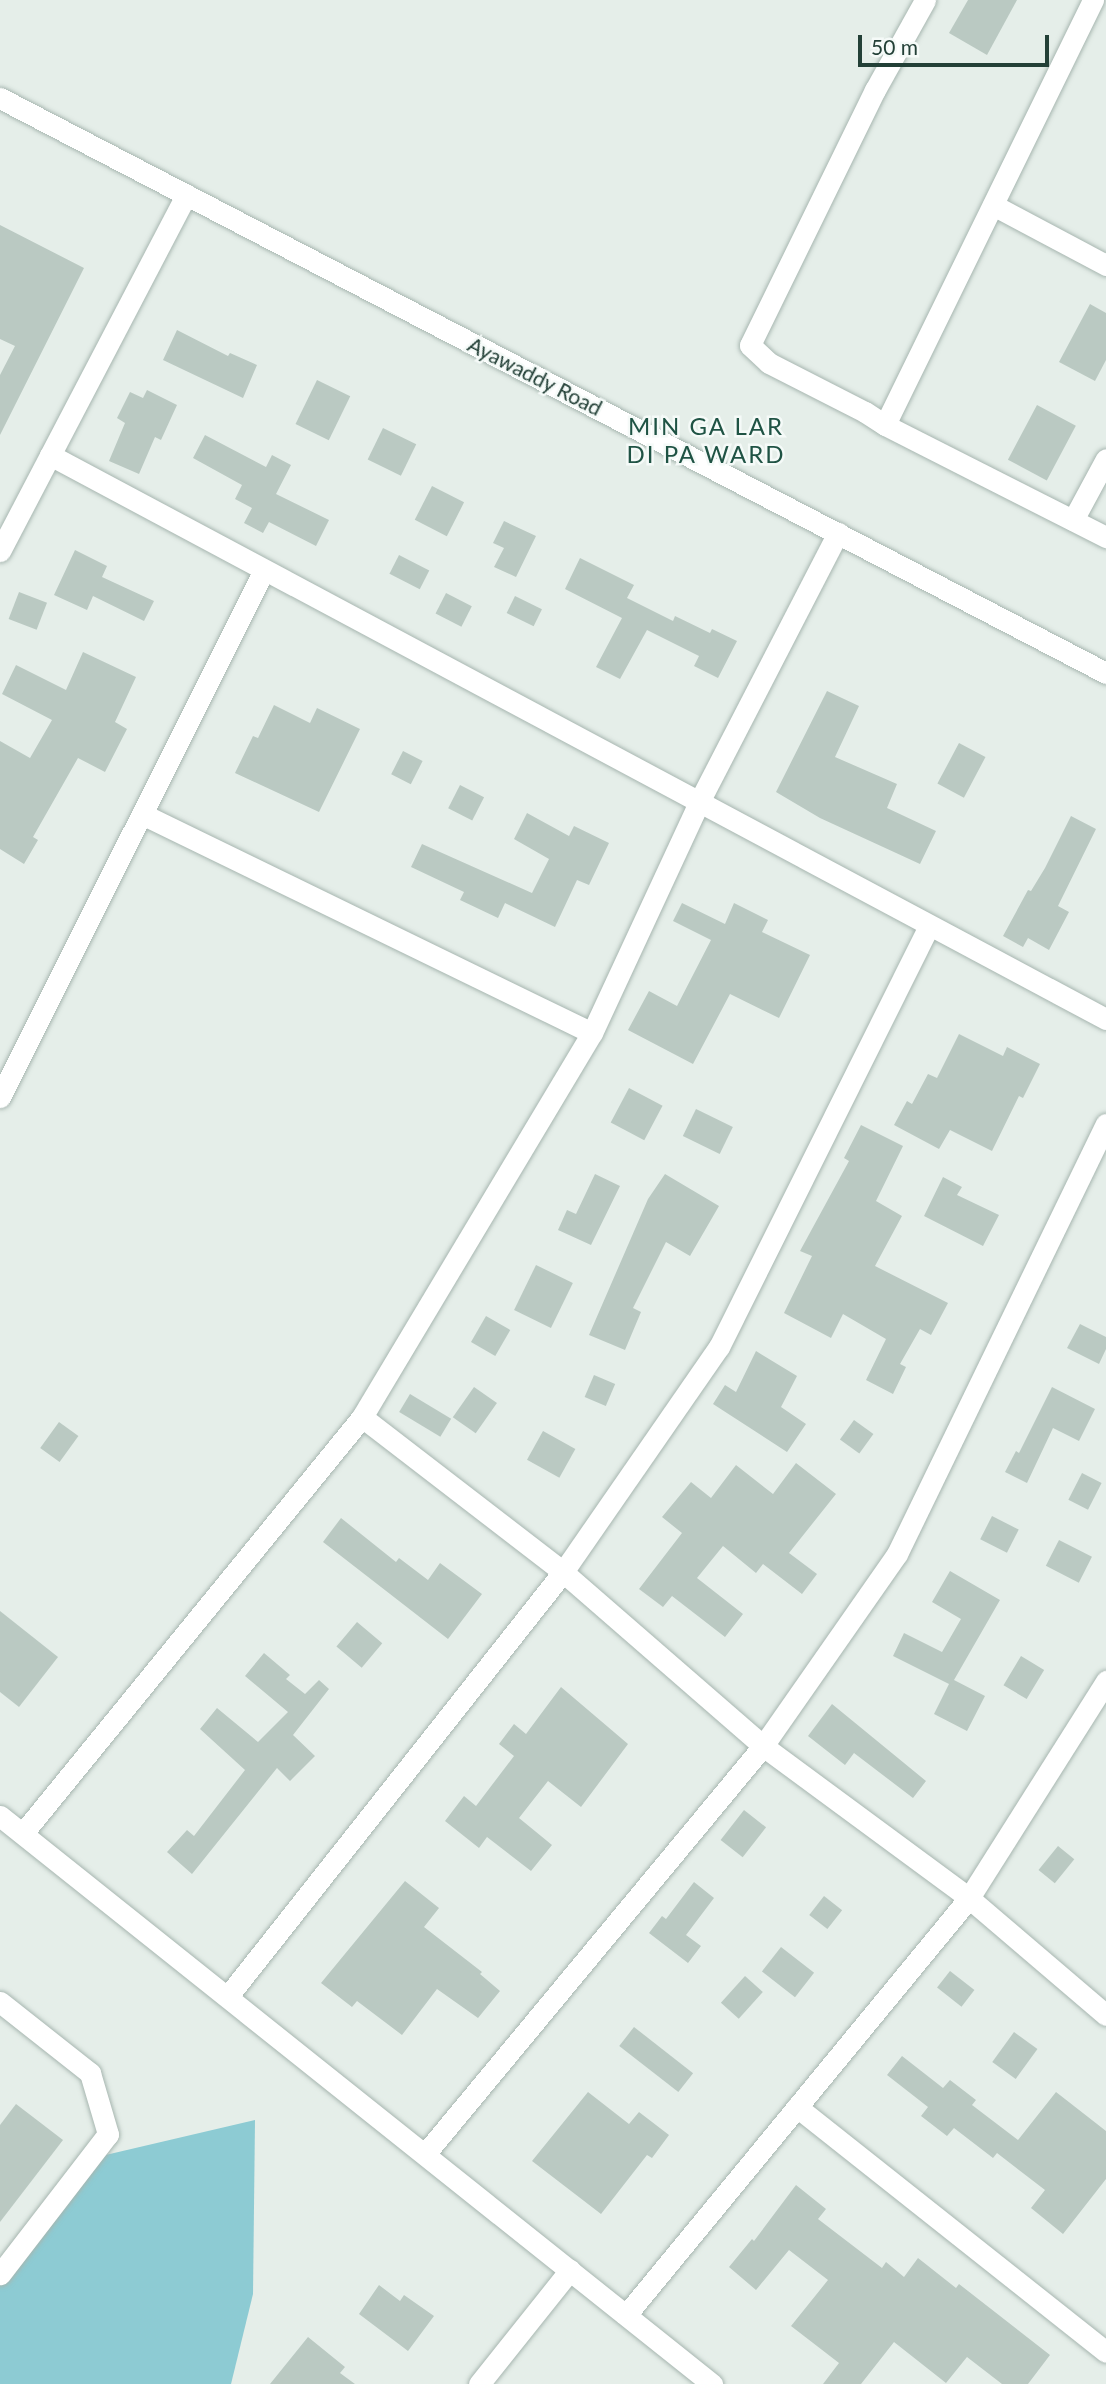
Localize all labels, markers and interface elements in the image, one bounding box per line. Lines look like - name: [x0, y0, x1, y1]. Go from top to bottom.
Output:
- scale bar: [861, 21, 1052, 65]
- text: 50 m: [871, 34, 918, 59]
- street label: Ayawaddy Road: [464, 331, 606, 421]
- district label: MIN GA LAR DI PA WARD: [627, 412, 785, 468]

